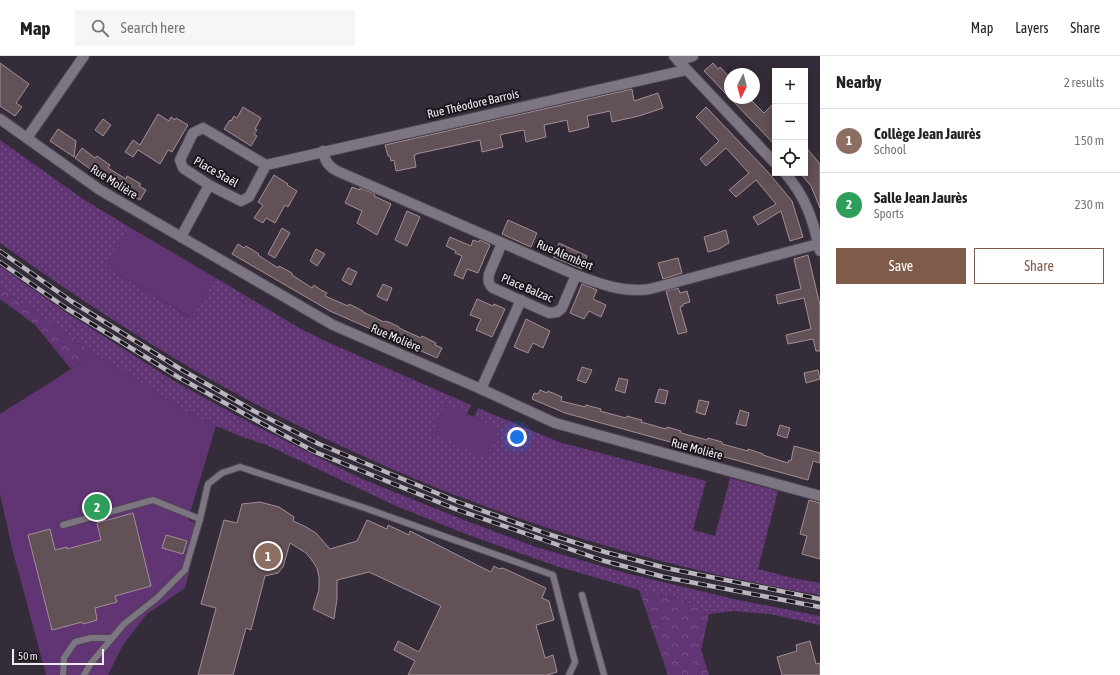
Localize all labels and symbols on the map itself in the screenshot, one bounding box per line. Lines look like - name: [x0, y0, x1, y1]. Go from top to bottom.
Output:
- north arrow: [724, 68, 760, 104]
- street label: Rue Théodore Barrois: [426, 87, 520, 121]
- street label: Place Staël: [191, 154, 241, 191]
- street label: Rue Molière: [88, 162, 140, 202]
- street label: Rue Alembert: [535, 237, 596, 273]
- street label: Place Balzac: [499, 271, 556, 305]
- street label: Rue Molière: [369, 321, 423, 355]
- your location: [507, 427, 527, 447]
- street label: Rue Molière: [670, 435, 724, 463]
- pin: 2: [84, 492, 110, 522]
- pin: 1: [255, 541, 281, 571]
- scale bar: [12, 647, 104, 666]

